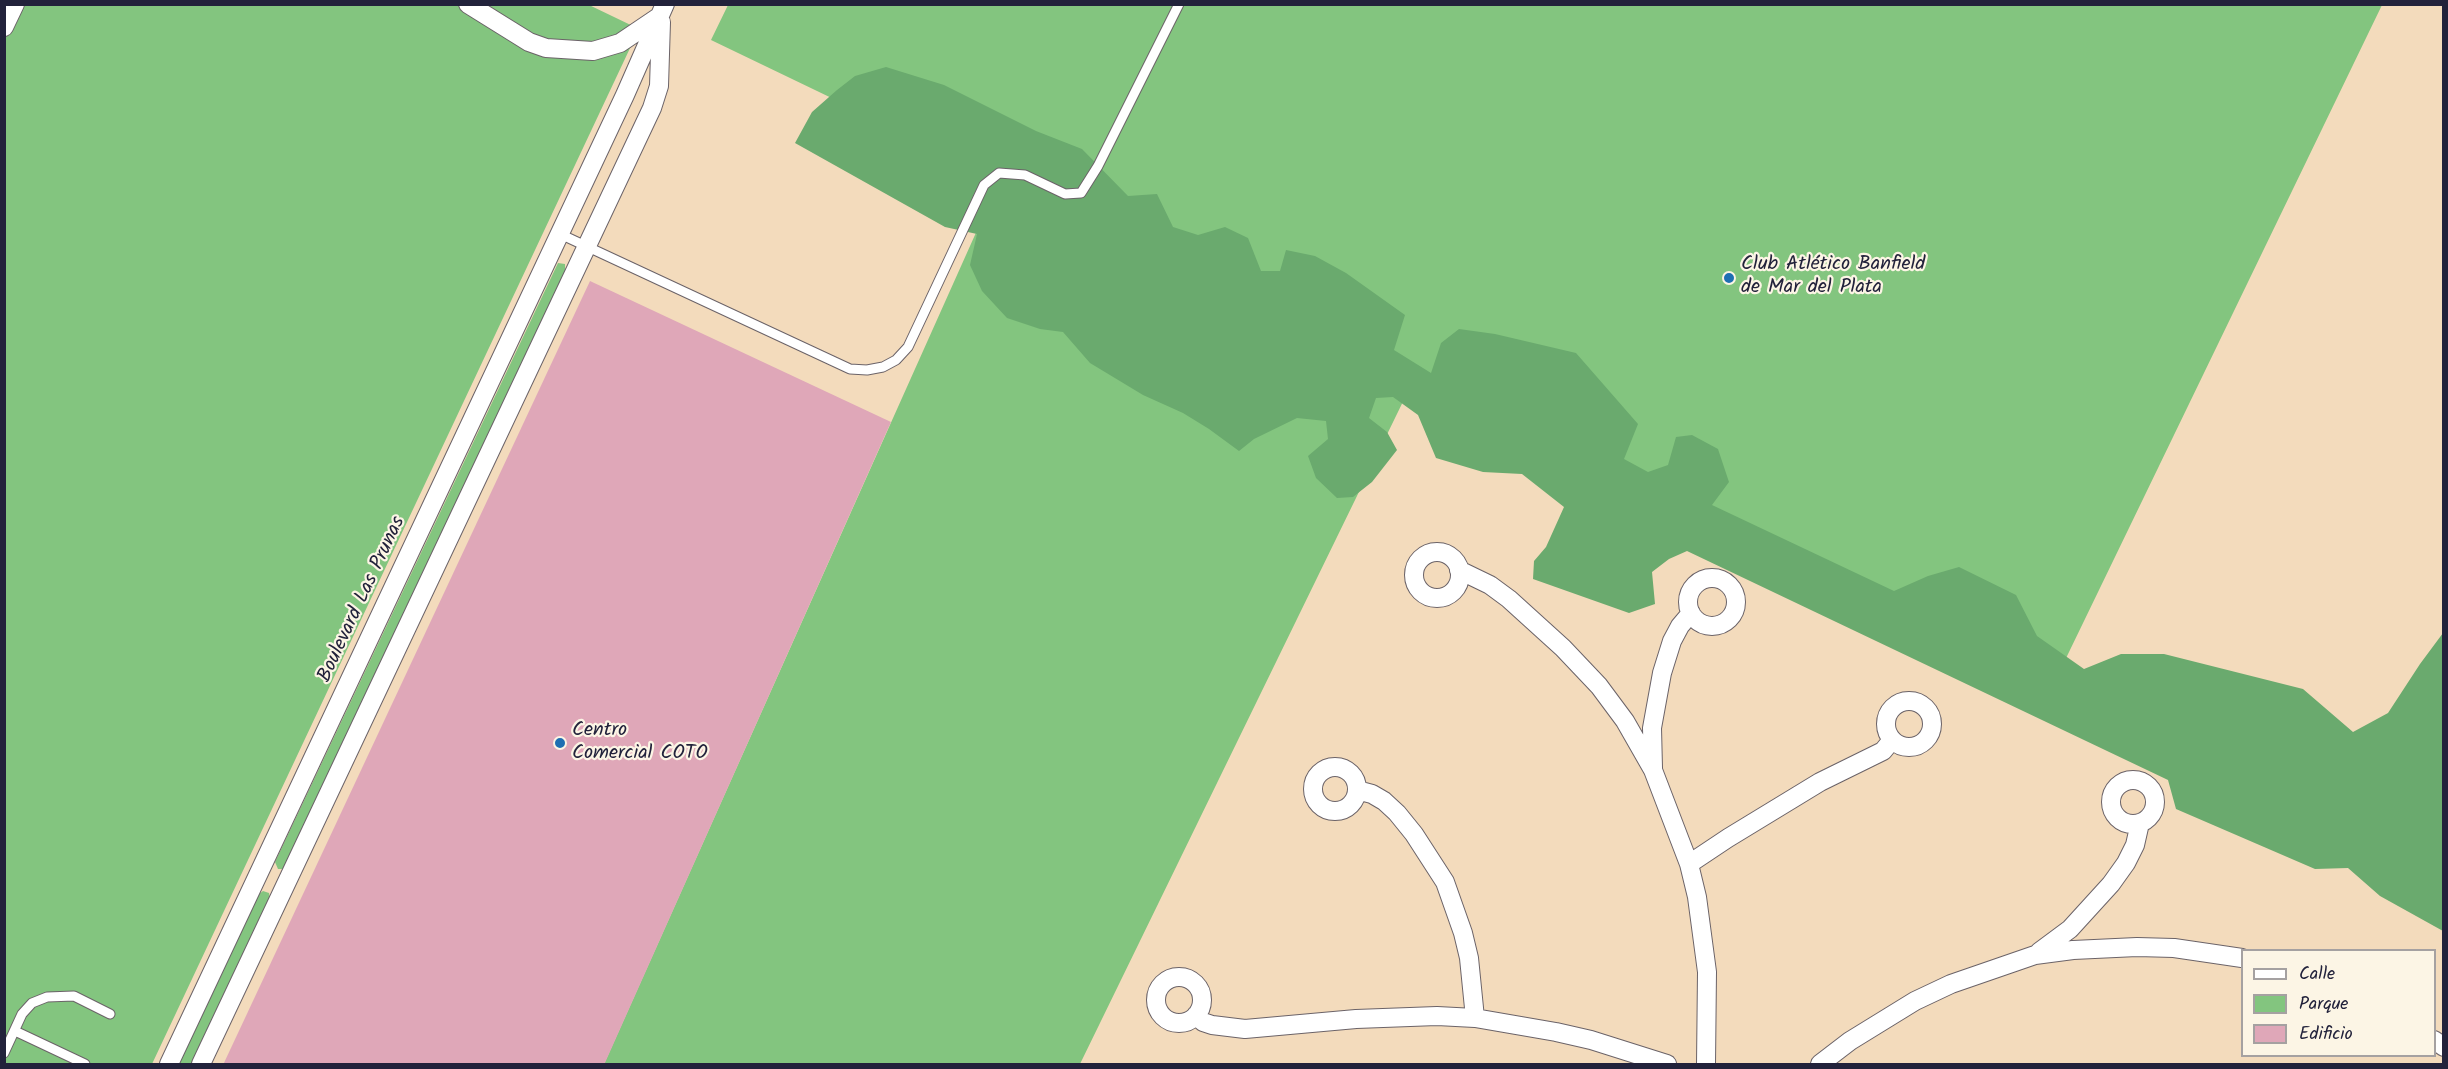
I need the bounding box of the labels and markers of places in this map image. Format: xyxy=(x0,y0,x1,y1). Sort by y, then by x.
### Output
place label: Club Atlético Banfield de Mar del Plata xyxy=(1741,254,1925,301)
marker: Club Atlético Banfield de Mar del Plata xyxy=(1722,271,1736,285)
place label: Centro Comercial COTO xyxy=(572,720,708,767)
marker: Centro Comercial COTO xyxy=(553,736,567,750)

